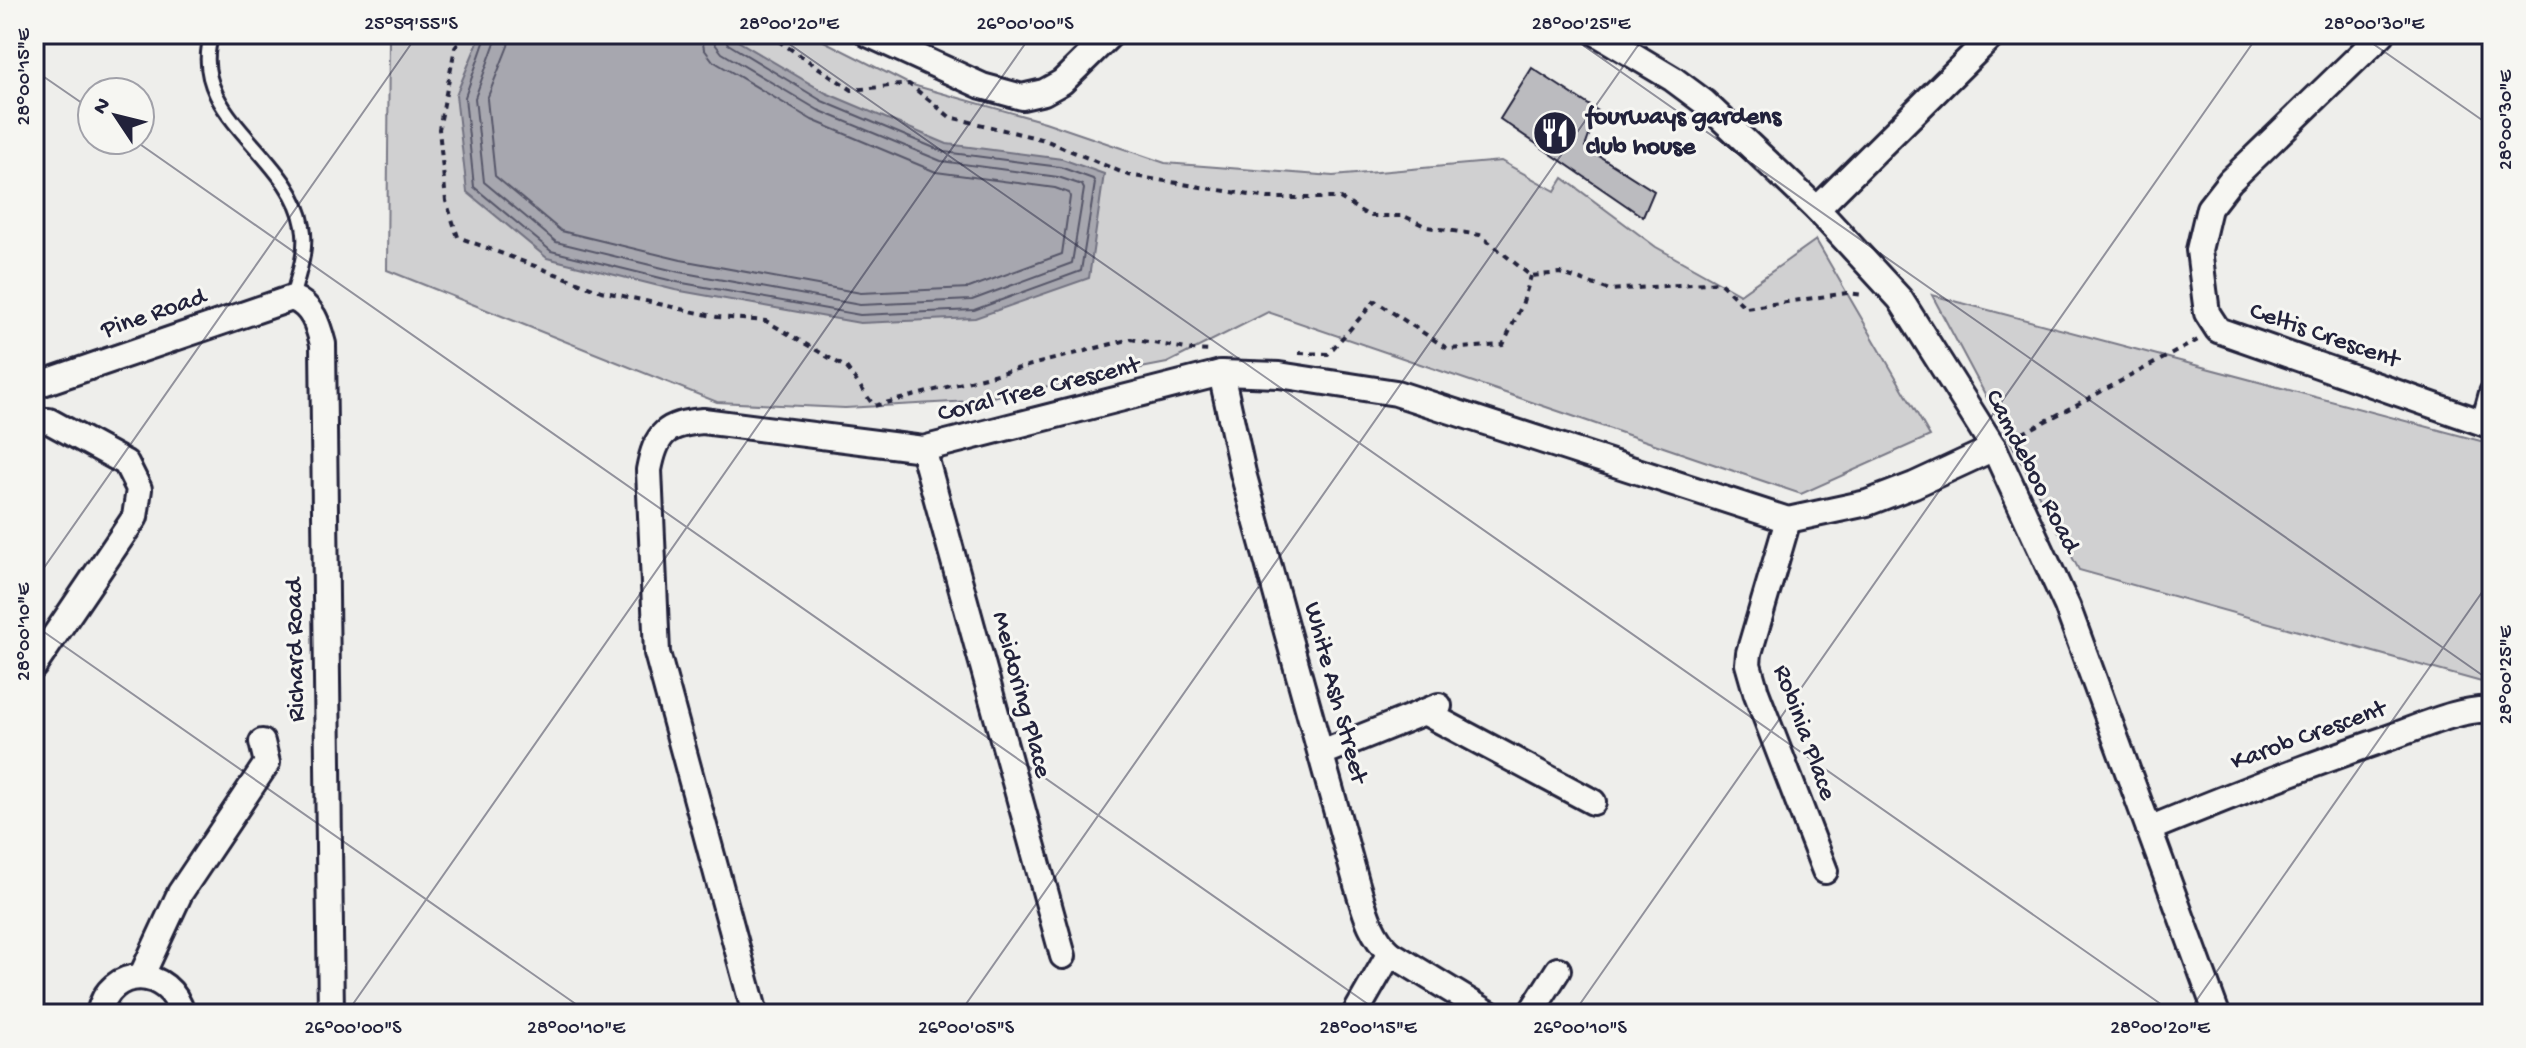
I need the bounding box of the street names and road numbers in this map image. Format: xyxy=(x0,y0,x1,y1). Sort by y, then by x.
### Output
street label: Pine Road xyxy=(97,282,212,348)
street label: Celtis Crescent xyxy=(2245,297,2405,378)
street label: Coral Tree Crescent xyxy=(935,350,1145,431)
street label: Camdeboo Road xyxy=(1976,385,2086,560)
street label: Richard Road xyxy=(280,576,314,722)
street label: White Ash Street xyxy=(1295,599,1374,789)
street label: Meidoring Place xyxy=(983,609,1057,782)
street label: Robinia Place xyxy=(1764,661,1842,805)
street label: Karob Crescent xyxy=(2227,694,2393,779)

